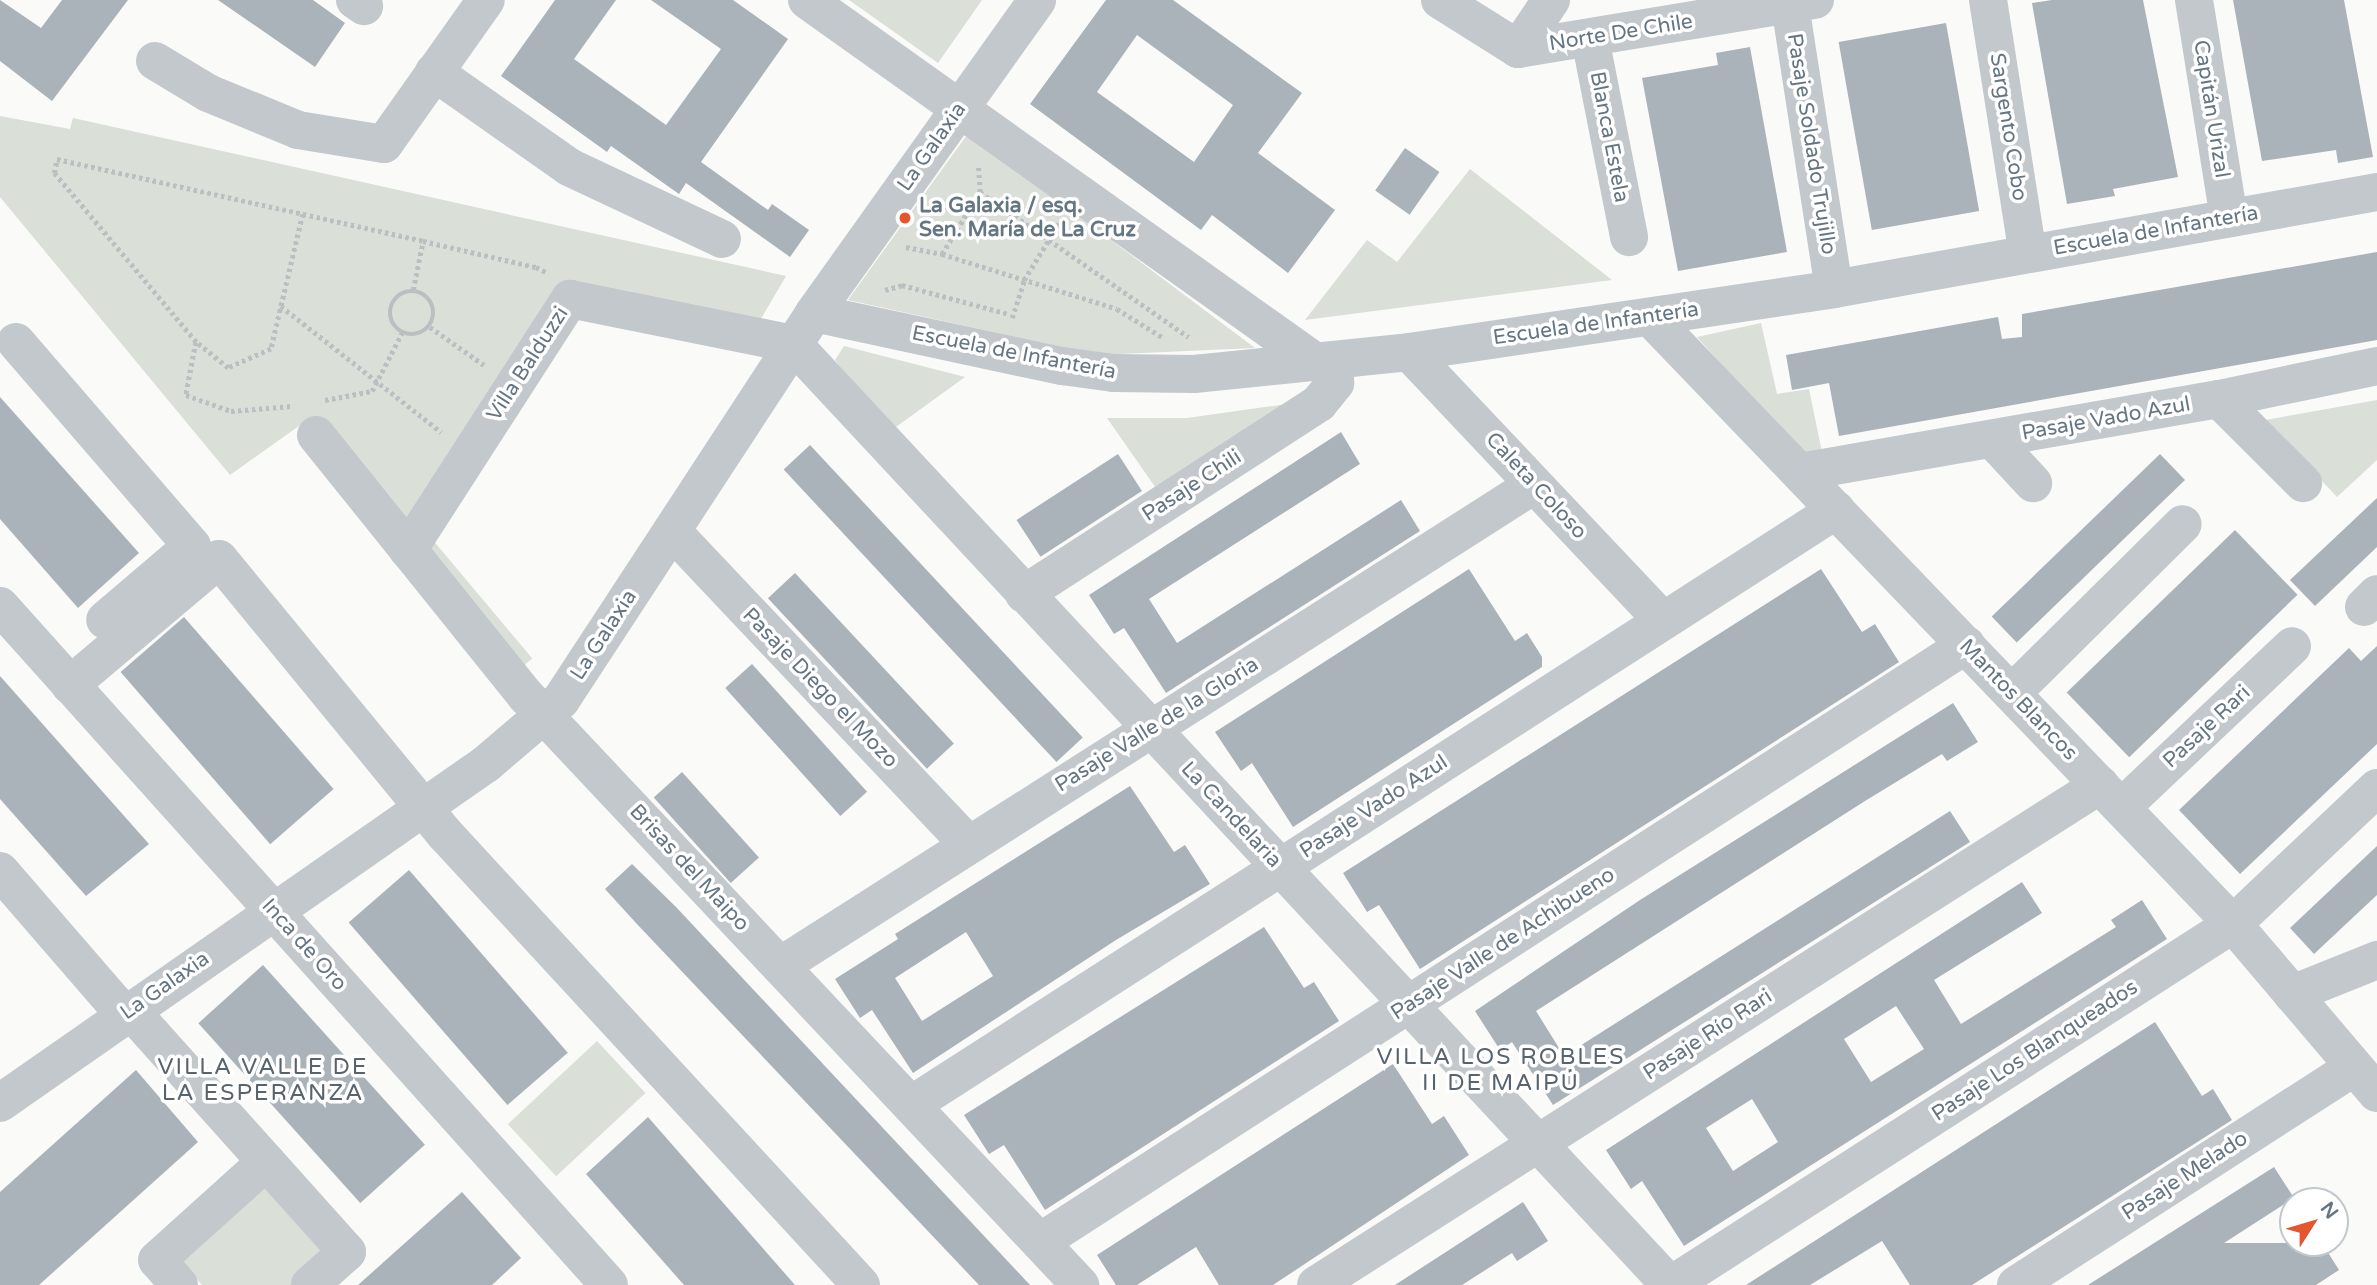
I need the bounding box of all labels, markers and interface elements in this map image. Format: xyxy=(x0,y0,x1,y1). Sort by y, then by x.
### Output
street label: Norte De Chile xyxy=(1547,9,1695,57)
street label: Pasaje Soldado Trujillo xyxy=(1781,32,1841,256)
street label: Capitán Urizal xyxy=(2188,38,2234,180)
street label: Sargento Cobo xyxy=(1984,51,2032,203)
street label: Blanca Estela xyxy=(1584,69,1634,205)
street label: La Galaxia xyxy=(892,98,972,196)
place label: La Galaxia / esq. Sen. María de La Cruz xyxy=(919,193,1136,243)
street label: Escuela de Infantería xyxy=(2052,201,2260,261)
marker: La Galaxia / esq. Sen. María de La Cruz xyxy=(897,210,913,226)
street label: Escuela de Infantería xyxy=(1492,297,1700,351)
street label: Villa Balduzzi xyxy=(482,302,574,426)
street label: Escuela de Infantería xyxy=(910,321,1118,385)
street label: Pasaje Vado Azul xyxy=(2020,392,2192,446)
street label: Caleta Coloso xyxy=(1480,427,1592,545)
street label: Pasaje Chili xyxy=(1138,445,1246,527)
street label: La Galaxia xyxy=(566,585,642,685)
street label: Pasaje Diego el Mozo xyxy=(737,603,903,773)
street label: Mantos Blancos xyxy=(1954,634,2082,766)
street label: Pasaje Valle de la Gloria xyxy=(1051,652,1263,798)
street label: Pasaje Rari xyxy=(2158,680,2256,774)
street label: Pasaje Vado Azul xyxy=(1296,750,1452,864)
street label: La Candelaria xyxy=(1175,757,1287,873)
street label: Brisas del Maipo xyxy=(624,799,754,937)
street label: Pasaje Valle de Achibueno xyxy=(1386,862,1620,1026)
street label: Inca de Oro xyxy=(256,894,352,996)
street label: La Galaxia xyxy=(116,946,214,1026)
street label: Pasaje Los Blanqueados xyxy=(1927,975,2143,1127)
street label: Pasaje Río Rari xyxy=(1639,984,1777,1086)
district label: VILLA LOS ROBLES II DE MAIPÚ xyxy=(1379,1043,1623,1097)
district label: VILLA VALLE DE LA ESPERANZA xyxy=(159,1053,367,1107)
street label: Pasaje Melado xyxy=(2117,1126,2253,1226)
north arrow xyxy=(2279,1187,2349,1257)
text: N xyxy=(2316,1198,2343,1223)

